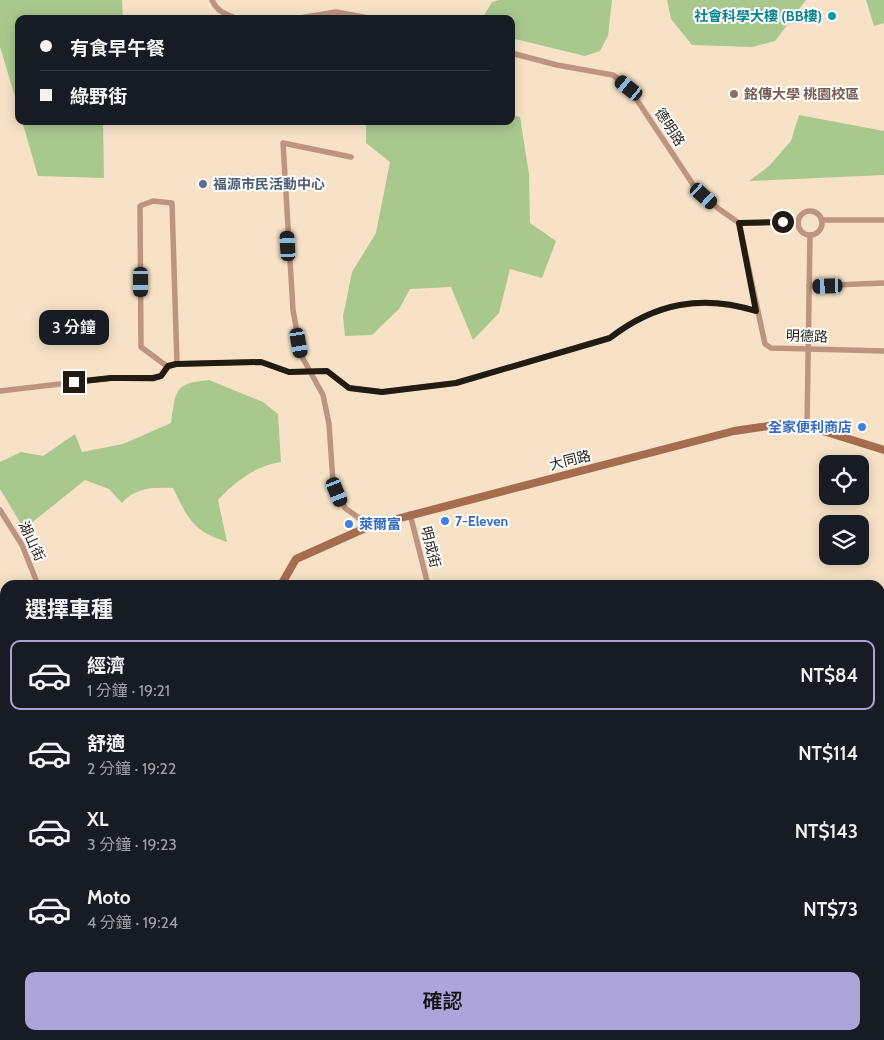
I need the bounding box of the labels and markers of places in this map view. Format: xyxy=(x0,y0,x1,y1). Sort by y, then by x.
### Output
place label: 社會科學大樓 (BB樓) xyxy=(694,7,822,25)
marker: 社會科學大樓 (BB樓) xyxy=(826,10,838,22)
place label: 銘傳大學 桃園校區 xyxy=(744,85,859,103)
marker: 銘傳大學 桃園校區 xyxy=(728,88,740,100)
place label: 福源市民活動中心 xyxy=(213,175,325,193)
marker: 福源市民活動中心 xyxy=(197,178,209,190)
place label: 全家便利商店 xyxy=(768,418,852,436)
marker: 全家便利商店 xyxy=(856,421,868,433)
place label: 7-Eleven xyxy=(455,512,508,530)
place label: 萊爾富 xyxy=(359,515,401,533)
marker: 7-Eleven xyxy=(439,515,451,527)
marker: 萊爾富 xyxy=(343,518,355,530)

